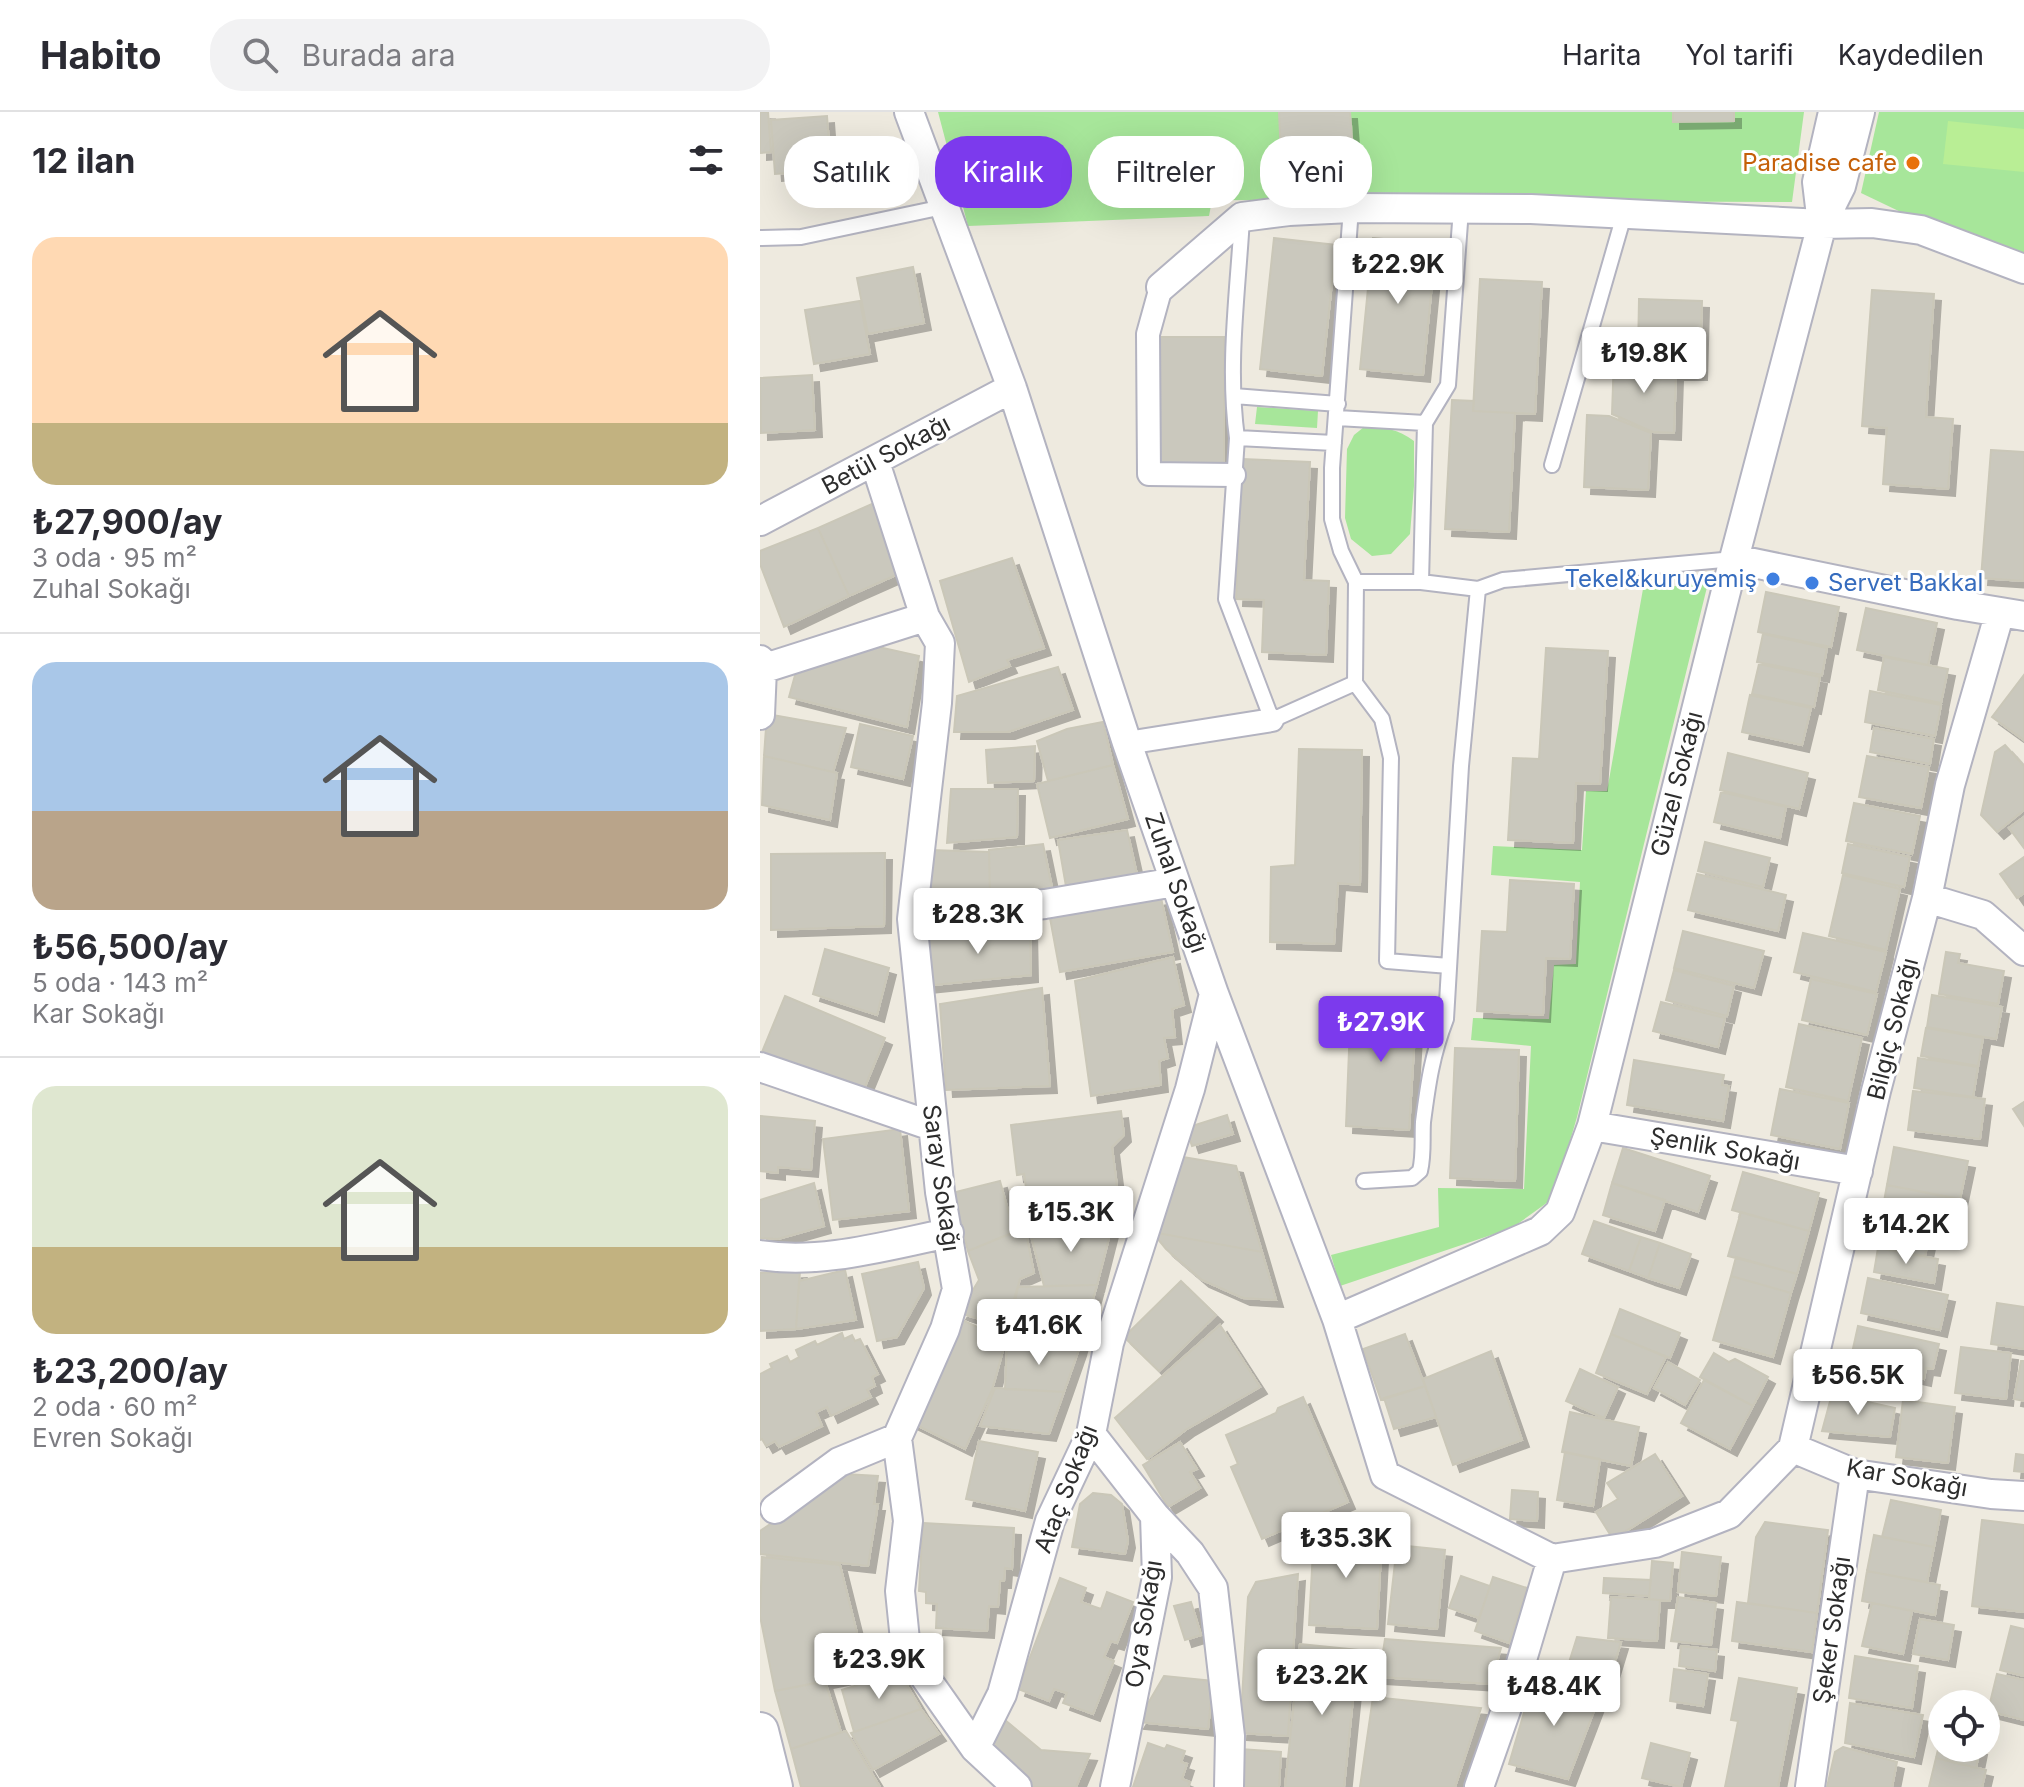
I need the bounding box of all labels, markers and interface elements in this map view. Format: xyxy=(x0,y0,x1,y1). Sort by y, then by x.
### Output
search box xyxy=(210,19,770,91)
text: Habito xyxy=(40,32,162,78)
icon: search xyxy=(238,33,282,77)
text: Burada ara xyxy=(302,37,456,73)
text: Harita xyxy=(1562,38,1641,72)
text: Yol tarifi xyxy=(1685,38,1794,72)
text: Kaydedilen xyxy=(1838,38,1984,72)
chip: Satılık xyxy=(784,136,919,208)
chip: Kiralık xyxy=(935,136,1072,208)
chip: Filtreler xyxy=(1088,136,1244,208)
chip: Yeni xyxy=(1260,136,1372,208)
icon: filters xyxy=(684,138,728,182)
text: 12 ilan xyxy=(32,140,135,181)
place label: Paradise cafe xyxy=(1742,148,1897,177)
marker: Paradise cafe xyxy=(1904,154,1922,172)
pin: ₺22.9K xyxy=(1333,238,1463,306)
text: ₺22.9K xyxy=(1351,248,1445,279)
icon: home xyxy=(308,289,452,433)
pin: ₺19.8K xyxy=(1579,327,1709,395)
text: ₺19.8K xyxy=(1600,337,1688,368)
street label: Betül Sokağı xyxy=(817,409,955,501)
text: ₺27,900/ay xyxy=(32,501,223,542)
text: 3 oda · 95 m² xyxy=(32,542,197,573)
place label: Tekel&kuruyemiş xyxy=(1564,564,1757,593)
place label: Servet Bakkal xyxy=(1828,568,1983,597)
marker: Tekel&kuruyemiş xyxy=(1764,570,1782,588)
text: Zuhal Sokağı xyxy=(32,573,191,604)
marker: Servet Bakkal xyxy=(1803,574,1821,592)
street label: Güzel Sokağı xyxy=(1644,708,1709,859)
icon: home xyxy=(308,714,452,858)
street label: Zuhal Sokağı xyxy=(1139,809,1214,957)
pin: ₺28.3K xyxy=(913,888,1043,956)
text: ₺28.3K xyxy=(931,898,1025,929)
text: ₺56,500/ay xyxy=(32,926,228,967)
street label: Bilgiç Sokağı xyxy=(1861,955,1924,1103)
text: 5 oda · 143 m² xyxy=(32,967,208,998)
pin: ₺27.9K xyxy=(1316,996,1446,1064)
text: Kar Sokağı xyxy=(32,998,165,1029)
text: ₺27.9K xyxy=(1337,1006,1425,1037)
street label: Saray Sokağı xyxy=(917,1103,966,1253)
street label: Şenlik Sokağı xyxy=(1648,1121,1802,1176)
icon: home xyxy=(308,1138,452,1282)
pin: ₺15.3K xyxy=(1006,1186,1136,1254)
text: ₺15.3K xyxy=(1027,1196,1115,1227)
pin: ₺14.2K xyxy=(1841,1198,1971,1266)
text: ₺14.2K xyxy=(1862,1208,1950,1239)
pin: ₺41.6K xyxy=(974,1299,1104,1367)
text: ₺41.6K xyxy=(995,1309,1083,1340)
pin: ₺56.5K xyxy=(1793,1349,1923,1417)
text: ₺23,200/ay xyxy=(32,1350,228,1391)
text: ₺56.5K xyxy=(1811,1359,1905,1390)
text: 2 oda · 60 m² xyxy=(32,1391,198,1422)
street label: Ataç Sokağı xyxy=(1028,1421,1103,1557)
text: Evren Sokağı xyxy=(32,1422,193,1453)
street label: Kar Sokağı xyxy=(1844,1453,1970,1502)
pin: ₺35.3K xyxy=(1281,1512,1411,1580)
text: ₺35.3K xyxy=(1299,1522,1393,1553)
street label: Şeker Sokağı xyxy=(1807,1554,1856,1706)
street label: Oya Sokağı xyxy=(1119,1558,1168,1690)
pin: ₺23.9K xyxy=(814,1633,944,1701)
text: ₺23.9K xyxy=(832,1643,926,1674)
pin: ₺23.2K xyxy=(1257,1649,1387,1717)
text: ₺23.2K xyxy=(1275,1659,1369,1690)
pin: ₺48.4K xyxy=(1489,1660,1619,1728)
text: ₺48.4K xyxy=(1506,1670,1602,1701)
map controls xyxy=(1928,1690,2000,1762)
button: locate xyxy=(1928,1690,2000,1762)

